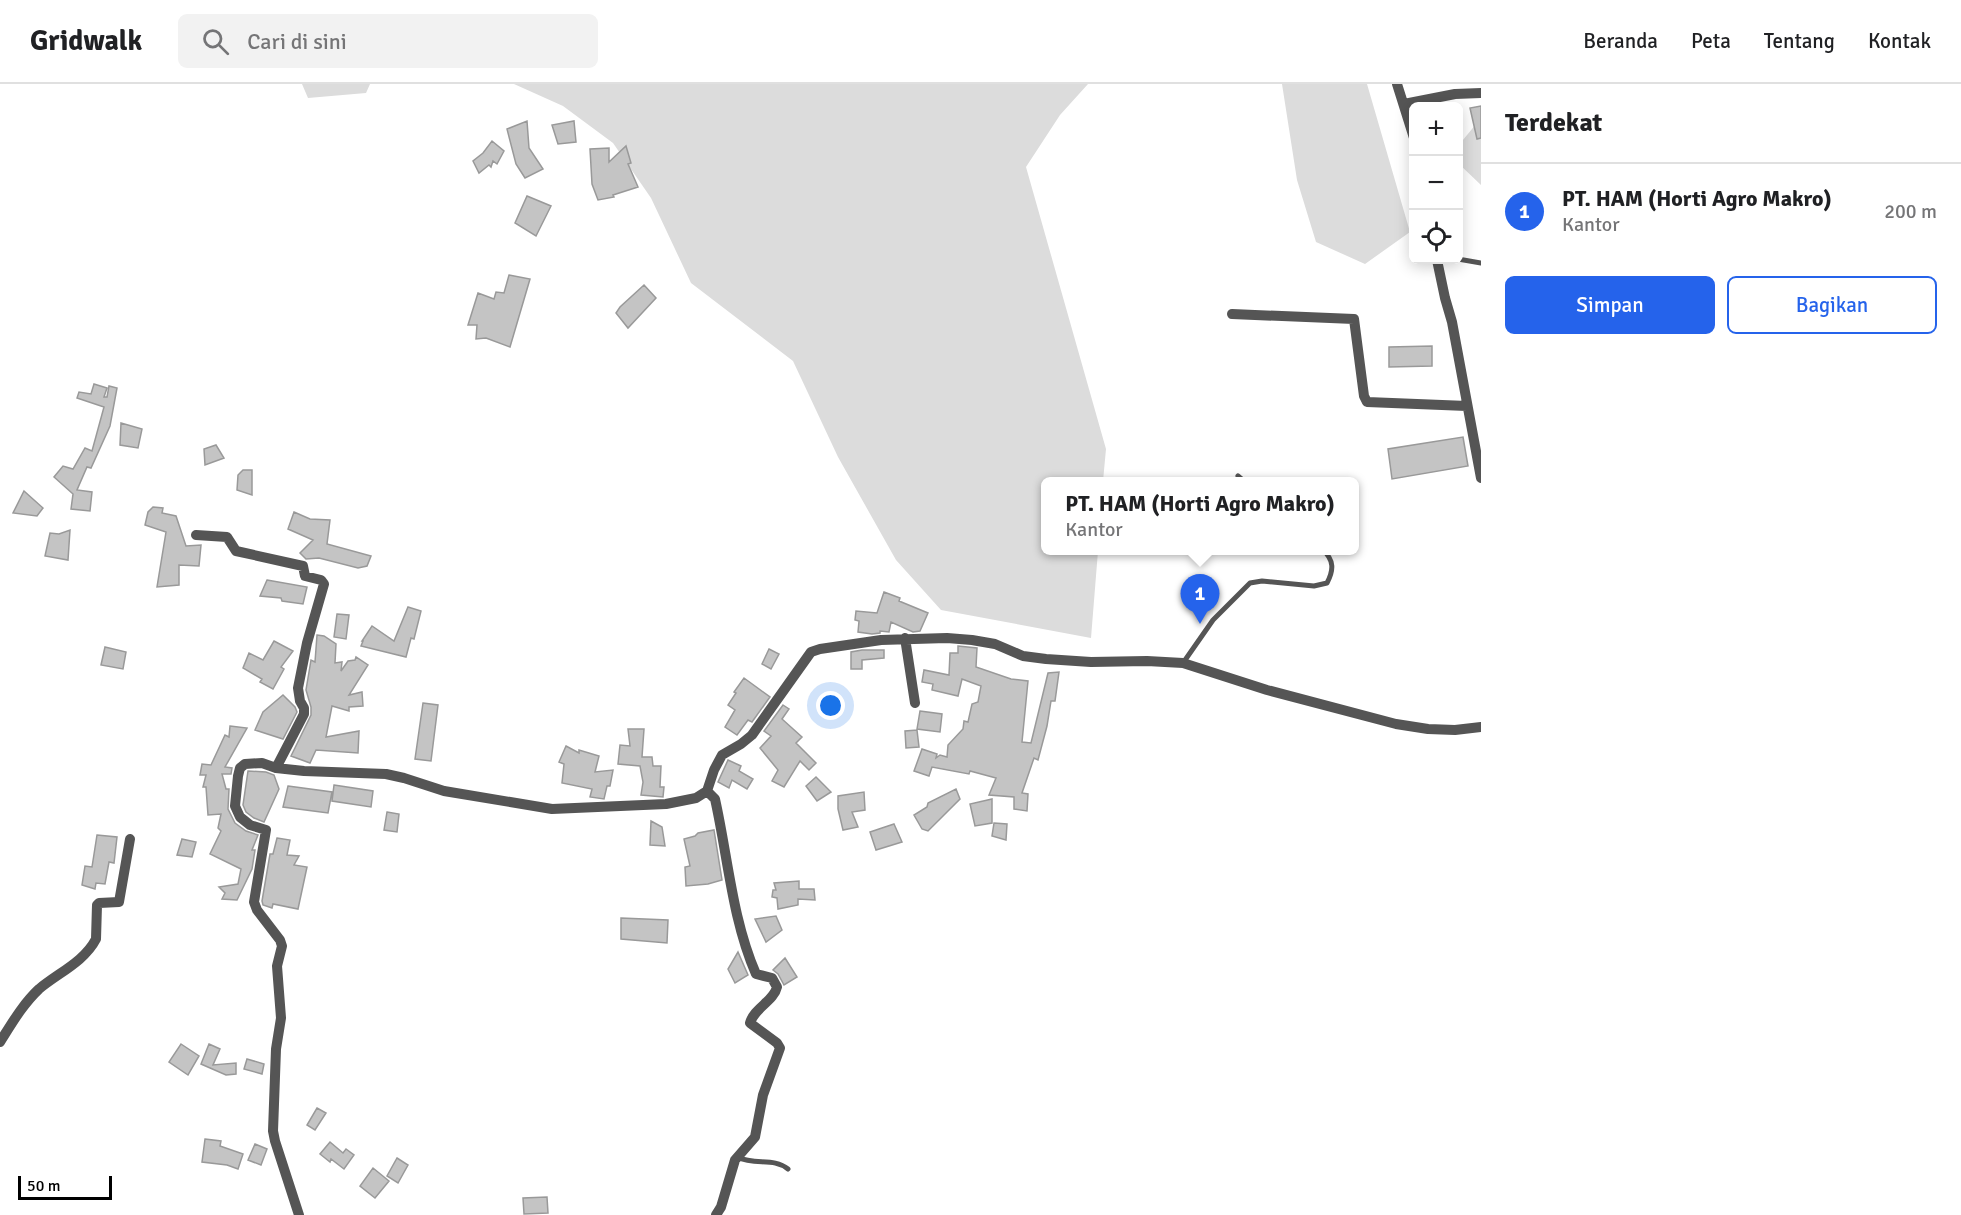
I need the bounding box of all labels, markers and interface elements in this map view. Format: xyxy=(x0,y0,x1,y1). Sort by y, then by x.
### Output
search box xyxy=(178,14,598,68)
text: Gridwalk xyxy=(30,24,142,58)
icon: search xyxy=(199,25,232,58)
text: Cari di sini xyxy=(247,28,347,55)
text: Beranda xyxy=(1583,28,1658,54)
text: Peta xyxy=(1691,28,1731,54)
text: Tentang xyxy=(1764,28,1835,54)
text: Kontak xyxy=(1868,28,1931,54)
map controls xyxy=(1409,102,1463,264)
button: + xyxy=(1409,102,1463,156)
text: Terdekat xyxy=(1505,107,1602,139)
button: − xyxy=(1409,156,1463,210)
text: PT. HAM (Horti Agro Makro) xyxy=(1562,185,1832,212)
text: 1 xyxy=(1519,199,1530,224)
text: 200 m xyxy=(1884,199,1937,224)
button: locate xyxy=(1409,210,1463,264)
text: Kantor xyxy=(1562,212,1620,237)
button: Simpan xyxy=(1505,276,1715,334)
button: Bagikan xyxy=(1727,276,1937,334)
popup xyxy=(1041,477,1359,555)
text: PT. HAM (Horti Agro Makro) xyxy=(1065,490,1335,517)
text: Kantor xyxy=(1065,517,1123,542)
pin: 1 xyxy=(1180,574,1220,624)
your location xyxy=(816,691,845,720)
scale bar xyxy=(18,1173,112,1200)
text: 50 m xyxy=(27,1176,61,1196)

